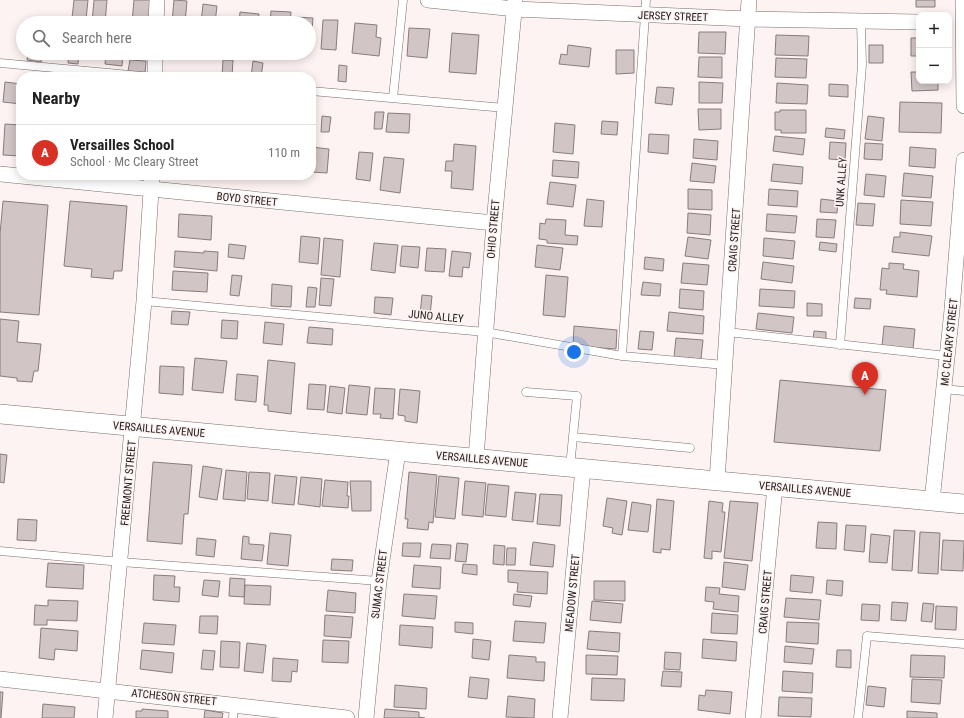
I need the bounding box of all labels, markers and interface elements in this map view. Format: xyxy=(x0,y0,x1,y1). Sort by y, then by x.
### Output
street label: JERSEY STREET xyxy=(638,9,709,24)
map controls xyxy=(916,12,952,84)
button: + xyxy=(916,12,952,48)
search box xyxy=(16,16,316,60)
icon: search xyxy=(30,27,52,49)
text: Search here xyxy=(62,29,132,47)
button: − xyxy=(916,48,952,84)
text: Nearby xyxy=(32,88,80,108)
text: Versailles School xyxy=(70,136,174,154)
text: A xyxy=(41,145,49,160)
text: 110 m xyxy=(268,145,300,160)
text: School · Mc Cleary Street xyxy=(70,154,199,169)
street label: UNK ALLEY xyxy=(833,157,850,207)
street label: BOYD STREET xyxy=(216,190,278,209)
street label: OHIO STREET xyxy=(484,199,503,259)
street label: CRAIG STREET xyxy=(726,207,743,273)
street label: MC CLEARY STREET xyxy=(938,297,961,387)
street label: JUNO ALLEY xyxy=(408,308,464,325)
your location xyxy=(564,342,584,362)
pin: A xyxy=(852,362,878,395)
street label: VERSAILLES AVENUE xyxy=(112,419,206,440)
street label: FREEMONT STREET xyxy=(118,440,139,526)
street label: VERSAILLES AVENUE xyxy=(435,449,529,470)
street label: VERSAILLES AVENUE xyxy=(758,479,852,500)
street label: SUMAC STREET xyxy=(369,549,390,619)
street label: MEADOW STREET xyxy=(563,553,582,632)
street label: CRAIG STREET xyxy=(756,569,775,635)
street label: ATCHESON STREET xyxy=(131,687,217,708)

